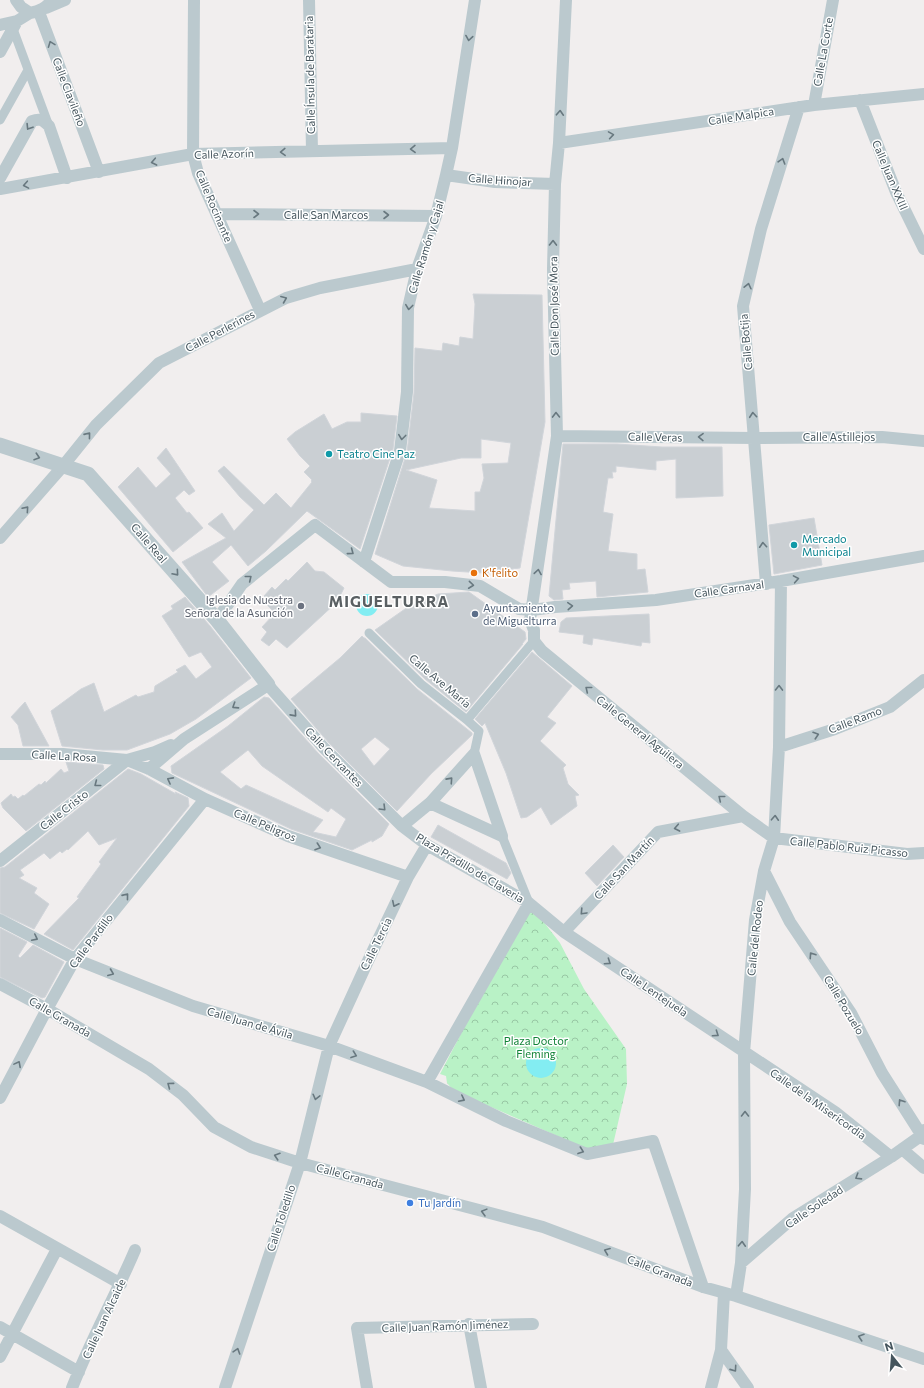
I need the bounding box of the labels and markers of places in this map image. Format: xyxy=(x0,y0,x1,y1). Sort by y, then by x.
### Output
place label: Teatro Cine Paz xyxy=(337,447,415,460)
marker: Teatro Cine Paz xyxy=(324,449,334,459)
place label: Mercado Municipal xyxy=(802,532,851,558)
marker: Mercado Municipal xyxy=(789,540,799,550)
place label: K'felito xyxy=(482,566,519,579)
marker: K'felito xyxy=(469,568,479,578)
place label: Iglesia de Nuestra Señora de la Asunción xyxy=(185,593,293,619)
marker: Iglesia de Nuestra Señora de la Asunción xyxy=(296,601,306,611)
place label: Ayuntamiento de Miguelturra xyxy=(483,601,556,627)
marker: Ayuntamiento de Miguelturra xyxy=(470,609,480,619)
place label: Tu Jardín xyxy=(418,1196,461,1210)
marker: Tu Jardín xyxy=(405,1198,415,1208)

